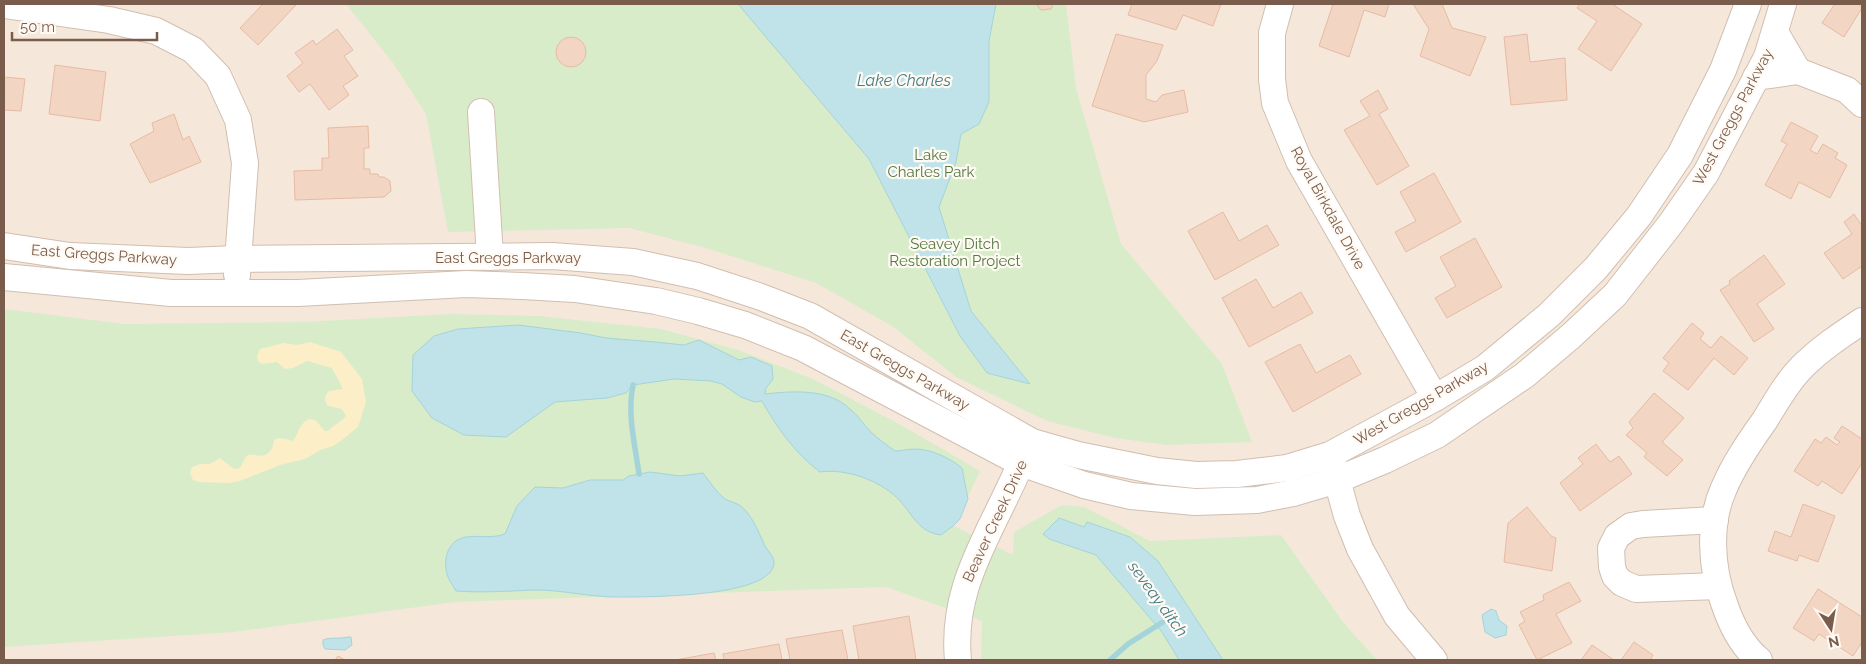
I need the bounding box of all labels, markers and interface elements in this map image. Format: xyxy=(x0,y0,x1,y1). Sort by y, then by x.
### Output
scale bar xyxy=(12,10,158,42)
text: 50 m xyxy=(20,18,55,36)
street label: West Greggs Parkway xyxy=(1689,45,1777,189)
water label: Lake Charles xyxy=(857,71,951,90)
street label: Royal Birkdale Drive xyxy=(1287,143,1369,273)
park label: Lake Charles Park xyxy=(887,146,975,181)
park label: Seavey Ditch Restoration Project xyxy=(889,235,1021,270)
street label: East Greggs Parkway xyxy=(30,241,178,269)
street label: East Greggs Parkway xyxy=(435,249,581,267)
street label: East Greggs Parkway xyxy=(837,326,973,414)
street label: West Greggs Parkway xyxy=(1350,357,1492,449)
street label: Beaver Creek Drive xyxy=(959,457,1031,585)
water label: seveay ditch xyxy=(1124,557,1192,640)
north arrow xyxy=(1806,604,1856,654)
text: N xyxy=(1827,633,1841,651)

